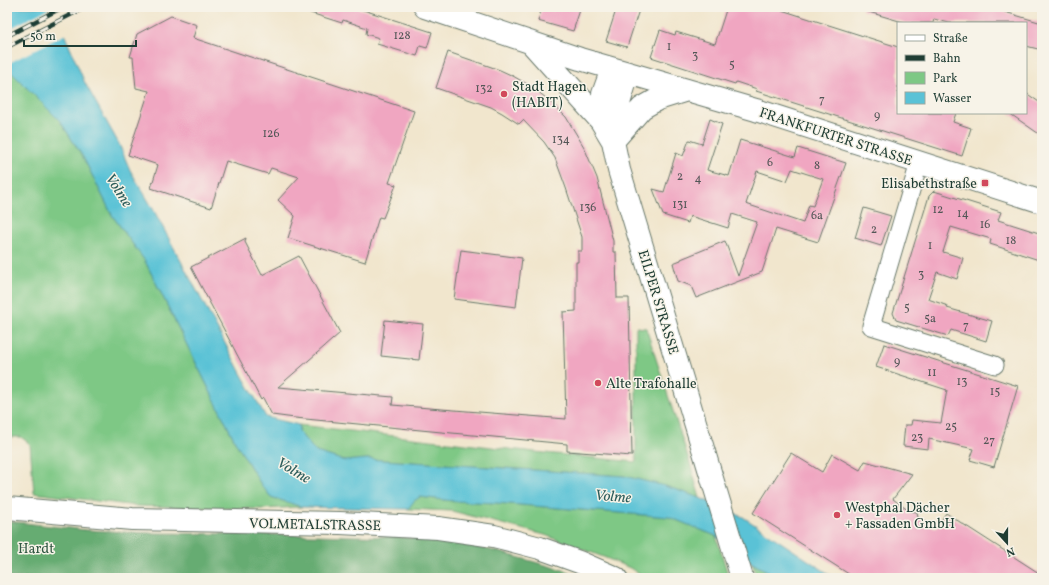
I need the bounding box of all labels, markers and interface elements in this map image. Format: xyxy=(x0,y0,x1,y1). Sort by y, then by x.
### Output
scale bar xyxy=(24,22,136,48)
legend xyxy=(897,22,1027,114)
house number: 128 xyxy=(393,28,411,44)
text: 50 m xyxy=(30,29,56,45)
text: Straße xyxy=(933,31,968,47)
house number: 1 xyxy=(667,39,671,55)
house number: 3 xyxy=(692,48,698,64)
text: Bahn xyxy=(933,51,961,67)
house number: 5 xyxy=(729,57,735,73)
text: Park xyxy=(933,71,958,87)
place label: Stadt Hagen (HABIT) xyxy=(512,78,587,113)
house number: 132 xyxy=(475,81,493,97)
marker: Stadt Hagen (HABIT) xyxy=(499,89,509,99)
text: Wasser xyxy=(933,91,971,107)
house number: 7 xyxy=(819,92,825,108)
street label: FRANKFURTER STRASSE xyxy=(757,104,915,171)
house number: 9 xyxy=(874,108,880,124)
house number: 126 xyxy=(262,126,280,142)
house number: 134 xyxy=(552,132,570,148)
house number: 6 xyxy=(767,155,773,171)
house number: 8 xyxy=(814,158,820,174)
house number: 2 xyxy=(677,169,683,185)
water label: Volme xyxy=(99,170,137,212)
house number: 4 xyxy=(694,171,702,187)
place label: Elisabethstraße xyxy=(881,175,977,194)
marker: Elisabethstraße xyxy=(980,178,990,188)
house number: 131 xyxy=(672,197,688,213)
house number: 136 xyxy=(580,200,596,216)
house number: 12 xyxy=(932,202,944,218)
house number: 14 xyxy=(957,206,969,222)
house number: 6a xyxy=(811,208,823,224)
house number: 16 xyxy=(980,217,990,233)
house number: 2 xyxy=(871,222,877,238)
house number: 18 xyxy=(1006,233,1016,249)
house number: 1 xyxy=(928,238,932,254)
street label: EILPER STRASSE xyxy=(633,248,683,357)
house number: 3 xyxy=(918,267,924,283)
house number: 5 xyxy=(904,300,910,316)
house number: 5a xyxy=(924,311,936,327)
house number: 7 xyxy=(963,318,969,334)
house number: 9 xyxy=(894,354,900,370)
house number: 11 xyxy=(927,365,937,381)
house number: 13 xyxy=(957,374,967,390)
place label: Alte Trafohalle xyxy=(606,375,697,394)
marker: Alte Trafohalle xyxy=(593,378,603,388)
house number: 15 xyxy=(990,384,1000,400)
house number: 25 xyxy=(945,419,957,435)
house number: 23 xyxy=(911,430,923,446)
house number: 27 xyxy=(983,433,995,449)
water label: Volme xyxy=(272,453,315,490)
water label: Volme xyxy=(594,485,632,510)
place label: Westphal Dächer + Fassaden GmbH xyxy=(845,499,955,534)
marker: Westphal Dächer + Fassaden GmbH xyxy=(832,510,842,520)
street label: VOLMETALSTRASSE xyxy=(249,515,381,536)
north arrow xyxy=(987,523,1027,563)
park label: Hardt xyxy=(18,540,54,559)
text: N xyxy=(1004,543,1016,559)

